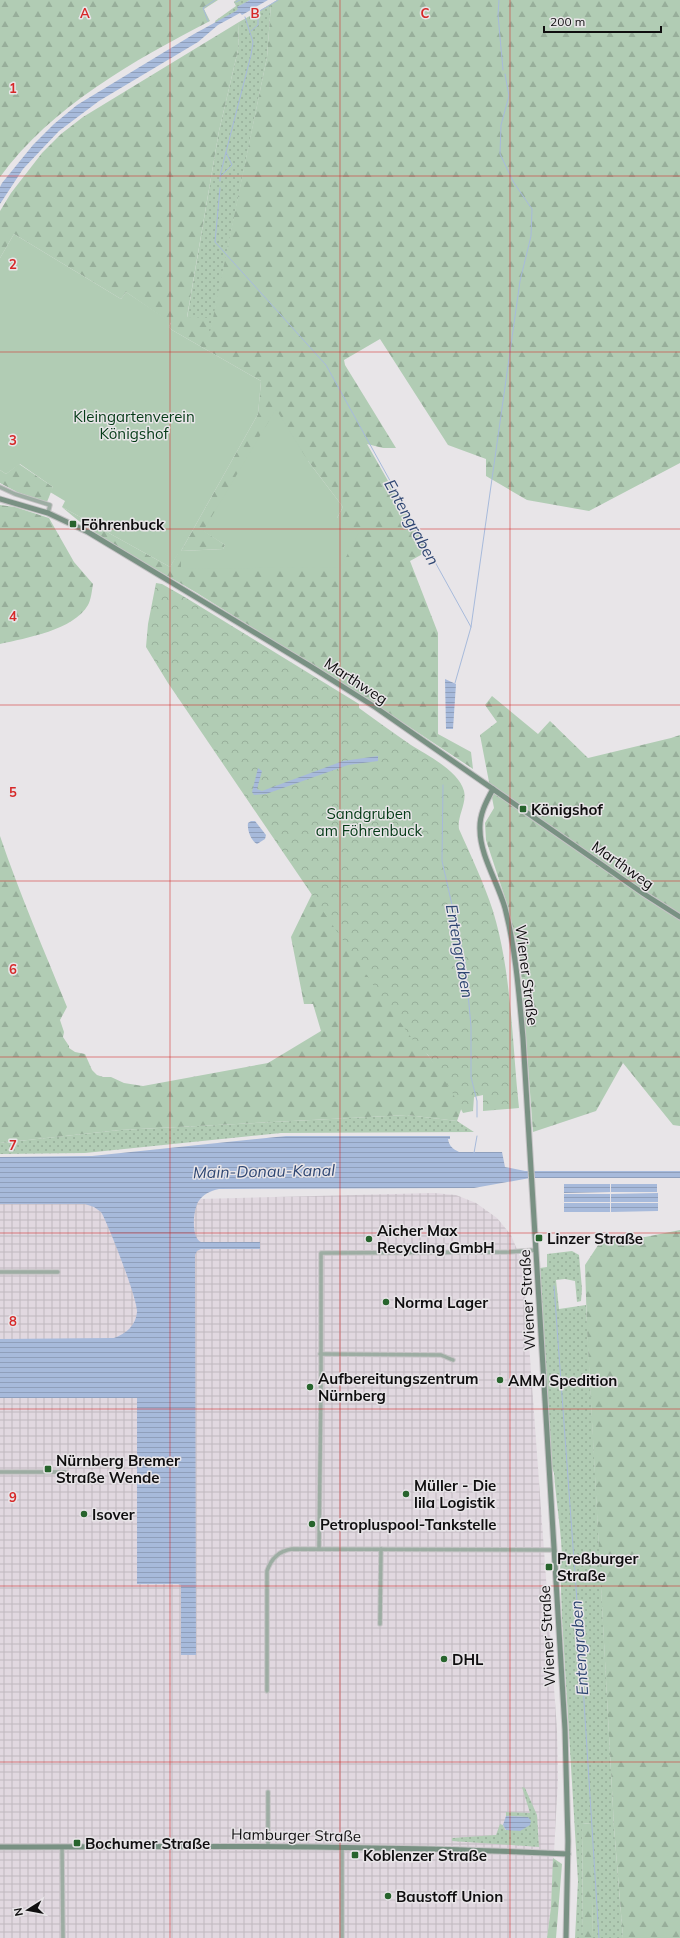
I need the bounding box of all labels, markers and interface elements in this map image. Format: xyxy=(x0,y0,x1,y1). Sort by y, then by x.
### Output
text: A xyxy=(80,5,90,21)
text: B xyxy=(251,5,260,21)
text: C xyxy=(421,5,430,21)
scale bar xyxy=(544,8,661,34)
text: 200 m xyxy=(550,14,585,29)
text: 1 xyxy=(9,80,17,96)
text: 2 xyxy=(9,256,17,272)
park label: Kleingartenverein Königshof xyxy=(73,407,195,443)
text: 3 xyxy=(9,432,17,448)
water label: Entengraben xyxy=(380,476,444,568)
place label: Föhrenbuck xyxy=(81,515,165,534)
marker: Föhrenbuck xyxy=(68,519,78,529)
text: 4 xyxy=(9,608,17,624)
street label: Marthweg xyxy=(321,653,391,709)
text: 5 xyxy=(9,784,17,800)
place label: Königshof xyxy=(531,800,603,819)
park label: Sandgruben am Föhrenbuck xyxy=(316,804,423,840)
marker: Königshof xyxy=(518,804,528,814)
street label: Marthweg xyxy=(588,837,658,893)
water label: Entengraben xyxy=(442,902,478,1000)
street label: Wiener Straße xyxy=(511,924,543,1026)
text: 6 xyxy=(9,961,17,977)
text: 7 xyxy=(9,1137,17,1153)
water label: Main-Donau-Kanal xyxy=(193,1160,335,1182)
place label: Aicher Max Recycling GmbH xyxy=(377,1221,495,1257)
place label: Linzer Straße xyxy=(547,1229,643,1248)
marker: Linzer Straße xyxy=(534,1233,544,1243)
marker: Aicher Max Recycling GmbH xyxy=(364,1234,374,1244)
street label: Wiener Straße xyxy=(515,1249,539,1351)
place label: Norma Lager xyxy=(394,1293,488,1312)
marker: Norma Lager xyxy=(381,1297,391,1307)
text: 8 xyxy=(9,1313,17,1329)
place label: Aufbereitungszentrum Nürnberg xyxy=(318,1369,479,1405)
place label: AMM Spedition xyxy=(508,1371,617,1390)
marker: AMM Spedition xyxy=(495,1375,505,1385)
marker: Aufbereitungszentrum Nürnberg xyxy=(305,1382,315,1392)
place label: Nürnberg Bremer Straße Wende xyxy=(56,1451,180,1487)
marker: Nürnberg Bremer Straße Wende xyxy=(43,1464,53,1474)
place label: Müller - Die lila Logistik xyxy=(414,1476,496,1512)
text: 9 xyxy=(9,1489,17,1505)
marker: Müller - Die lila Logistik xyxy=(401,1489,411,1499)
place label: Isover xyxy=(92,1505,135,1524)
marker: Isover xyxy=(79,1509,89,1519)
place label: Petropluspool-Tankstelle xyxy=(320,1515,497,1534)
marker: Petropluspool-Tankstelle xyxy=(307,1519,317,1529)
place label: Preßburger Straße xyxy=(557,1549,639,1585)
marker: Preßburger Straße xyxy=(544,1562,554,1572)
street label: Wiener Straße xyxy=(535,1585,559,1687)
water label: Entengraben xyxy=(566,1600,592,1696)
place label: DHL xyxy=(452,1650,484,1669)
marker: DHL xyxy=(439,1654,449,1664)
street label: Hamburger Straße xyxy=(231,1824,361,1846)
place label: Bochumer Straße xyxy=(85,1834,210,1853)
marker: Bochumer Straße xyxy=(72,1838,82,1848)
place label: Koblenzer Straße xyxy=(363,1846,487,1865)
marker: Koblenzer Straße xyxy=(350,1850,360,1860)
place label: Baustoff Union xyxy=(396,1887,503,1906)
north arrow xyxy=(8,1890,48,1930)
marker: Baustoff Union xyxy=(383,1891,393,1901)
text: N xyxy=(11,1906,26,1917)

